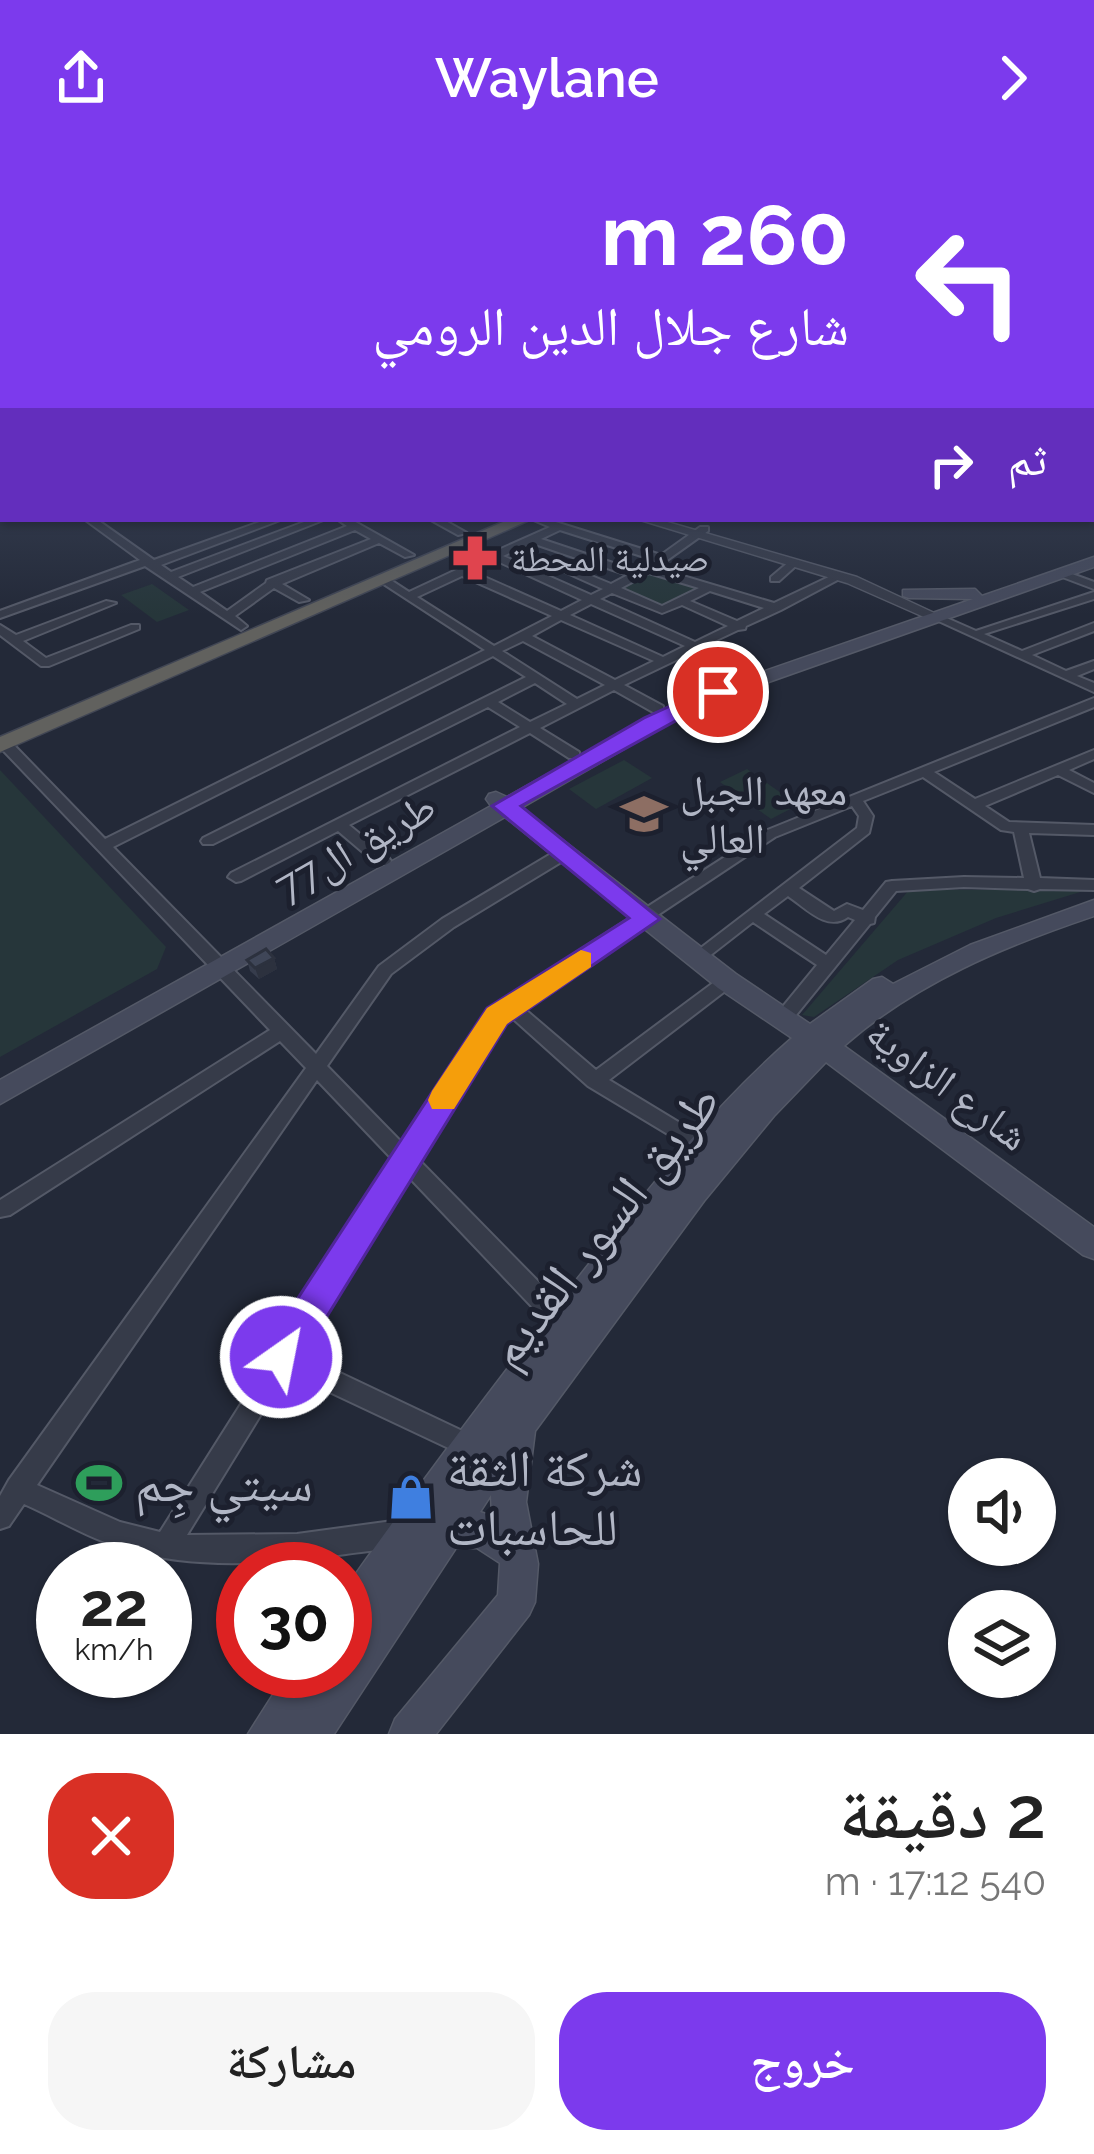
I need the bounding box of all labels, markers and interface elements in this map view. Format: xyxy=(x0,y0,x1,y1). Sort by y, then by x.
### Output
icon: share xyxy=(48,45,114,111)
icon: forward xyxy=(980,45,1046,111)
text: Waylane xyxy=(435,46,659,110)
text: 260 m xyxy=(601,186,849,285)
icon: left xyxy=(891,204,1047,360)
text: شارع جلال الدين الرومي xyxy=(373,294,849,358)
icon: right xyxy=(918,432,984,498)
text: ثم xyxy=(1008,433,1047,486)
pharmacy icon: صيدلية المحطة xyxy=(450,533,500,583)
place label: صيدلية المحطة xyxy=(511,537,709,579)
pin xyxy=(667,641,769,743)
icon: arrive xyxy=(685,659,751,725)
place label: معهد الجبل العالي xyxy=(680,766,847,872)
street label: طريق ال77 xyxy=(266,781,445,913)
school or university icon: معهد الجبل العالي xyxy=(619,789,669,839)
street label: شارع الزاوية xyxy=(856,1008,1038,1163)
street label: طريق السور القديم xyxy=(474,1072,735,1381)
position arrow xyxy=(218,1294,344,1420)
place label: شركة الثقة للحاسبات xyxy=(447,1438,642,1557)
place label: سيتي جِم xyxy=(135,1453,313,1524)
sports icon: سيتي جِم xyxy=(74,1458,124,1508)
map controls xyxy=(948,1458,1056,1698)
button: sound xyxy=(948,1458,1056,1566)
shop icon: شركة الثقة للحاسبات xyxy=(386,1472,436,1522)
speed limit sign: 30 xyxy=(216,1542,372,1698)
text: 22 xyxy=(80,1570,148,1640)
button: layers xyxy=(948,1590,1056,1698)
text: km/h xyxy=(74,1632,154,1667)
text: 2 دقيقة xyxy=(839,1770,1046,1855)
button: close xyxy=(48,1773,174,1899)
text: 540 m · 17:12 xyxy=(825,1858,1046,1904)
button: مشاركة xyxy=(48,1992,535,2130)
button: خروج xyxy=(559,1992,1046,2130)

